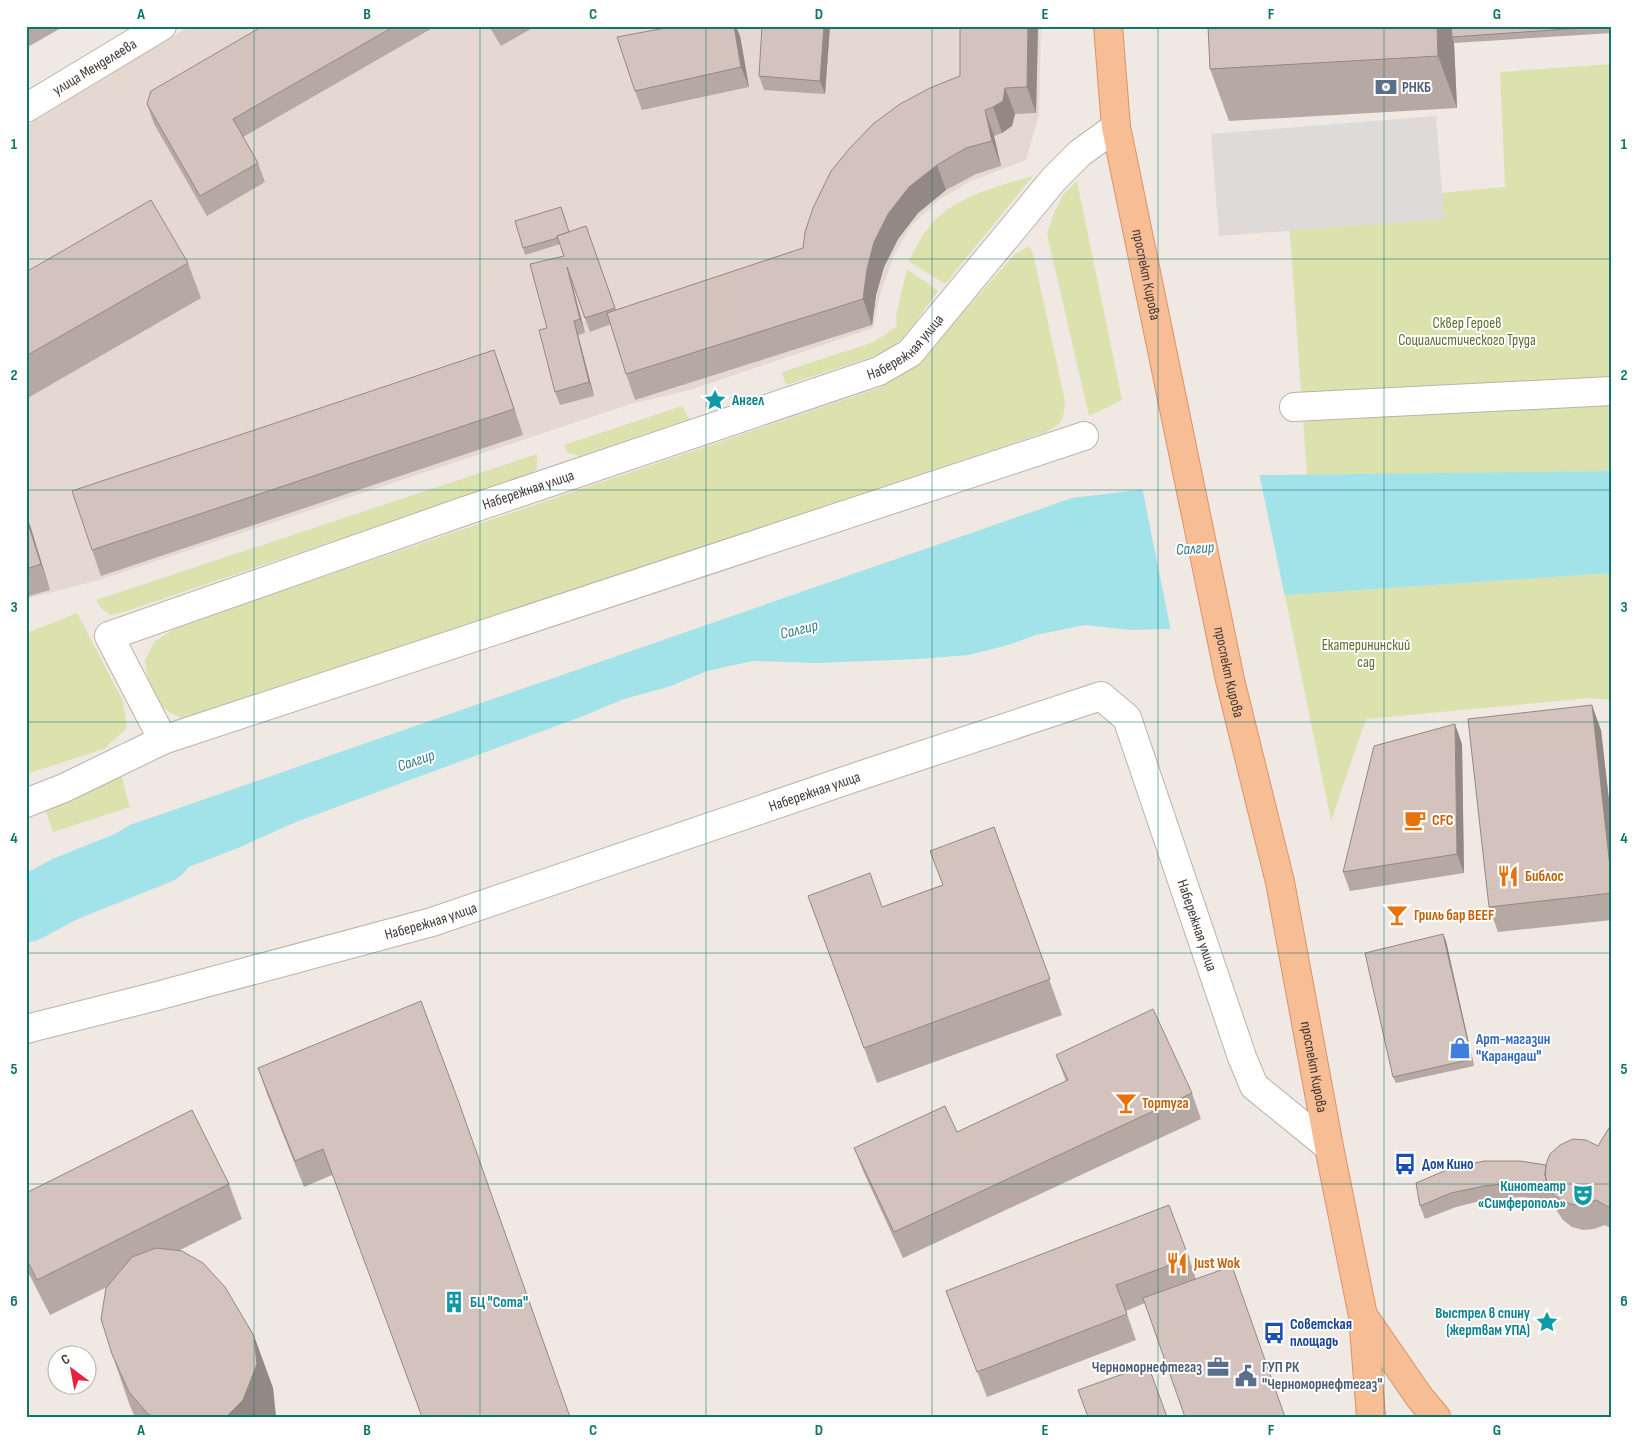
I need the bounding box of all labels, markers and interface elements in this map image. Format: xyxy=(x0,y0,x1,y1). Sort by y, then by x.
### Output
text: A xyxy=(136,5,145,24)
text: B xyxy=(363,5,371,24)
text: C xyxy=(589,5,597,24)
text: D xyxy=(815,5,823,24)
text: E xyxy=(1042,5,1049,24)
text: F xyxy=(1268,5,1275,24)
text: G xyxy=(1493,5,1501,24)
street label: улица Менделеева xyxy=(49,34,140,99)
bank icon: РНКБ xyxy=(1373,74,1399,100)
place label: РНКБ xyxy=(1402,78,1431,97)
text: 1 xyxy=(11,135,18,154)
text: 1 xyxy=(1621,135,1628,154)
street label: проспект Кирова xyxy=(1128,227,1165,322)
street label: Набережная улица xyxy=(864,310,948,384)
park label: Сквер Героев Социалистического Труда xyxy=(1398,314,1536,350)
text: 2 xyxy=(10,366,18,385)
text: 2 xyxy=(1620,366,1628,385)
place icon: Ангел xyxy=(702,387,728,413)
place label: Ангел xyxy=(731,391,764,410)
street label: Набережная улица xyxy=(480,465,577,514)
water label: Салгир xyxy=(1175,538,1215,560)
text: 3 xyxy=(10,598,18,617)
text: 3 xyxy=(1620,598,1628,617)
water label: Салгир xyxy=(778,616,820,644)
street label: проспект Кирова xyxy=(1210,625,1248,720)
park label: Екатерининский сад xyxy=(1322,636,1410,672)
water label: Салгир xyxy=(395,746,438,776)
street label: Набережная улица xyxy=(766,767,863,816)
cafe icon: CFC xyxy=(1402,807,1428,833)
place label: CFC xyxy=(1432,811,1454,830)
text: 4 xyxy=(10,829,18,848)
text: 4 xyxy=(1620,829,1628,848)
restaurant icon: Библос xyxy=(1495,863,1521,889)
place label: Библос xyxy=(1525,867,1564,886)
street label: Набережная улица xyxy=(1173,877,1222,974)
street label: Набережная улица xyxy=(382,898,480,944)
bar icon: Гриль бар BEEF xyxy=(1384,902,1410,928)
place label: Гриль бар BEEF xyxy=(1414,906,1494,925)
street label: проспект Кирова xyxy=(1296,1020,1332,1114)
place label: Арт-магазин "Карандаш" xyxy=(1475,1030,1550,1066)
shop icon: Арт-магазин "Карандаш" xyxy=(1447,1035,1473,1061)
text: 5 xyxy=(10,1060,18,1079)
text: 5 xyxy=(1620,1060,1628,1079)
bar icon: Тортуга xyxy=(1113,1090,1139,1116)
place label: Тортуга xyxy=(1142,1094,1189,1113)
bus stop icon: Дом Кино xyxy=(1392,1151,1418,1177)
place label: Дом Кино xyxy=(1422,1155,1474,1174)
place label: Кинотеатр «Симферополь» xyxy=(1478,1177,1566,1213)
theatre icon: Кинотеатр «Симферополь» xyxy=(1570,1182,1596,1208)
restaurant icon: Just Wok xyxy=(1164,1250,1190,1276)
place label: Just Wok xyxy=(1193,1254,1241,1273)
building icon: БЦ "Сота" xyxy=(441,1289,467,1315)
text: 6 xyxy=(10,1292,18,1311)
text: 6 xyxy=(1620,1292,1628,1311)
place label: БЦ "Сота" xyxy=(470,1293,528,1312)
place label: Выстрел в спину (жертвам УПА) xyxy=(1435,1304,1531,1340)
place icon: Выстрел в спину (жертвам УПА) xyxy=(1534,1309,1560,1335)
place label: Советская площадь xyxy=(1290,1315,1352,1351)
bus stop icon: Советская площадь xyxy=(1261,1320,1287,1346)
north arrow xyxy=(48,1346,98,1396)
text: С xyxy=(58,1350,73,1369)
office icon: Черноморнефтегаз xyxy=(1205,1354,1231,1380)
place label: Черноморнефтегаз xyxy=(1092,1358,1202,1377)
place label: ГУП РК "Черноморнефтегаз" xyxy=(1262,1358,1383,1394)
public building icon: ГУП РК "Черноморнефтегаз" xyxy=(1233,1363,1259,1389)
text: A xyxy=(136,1421,145,1440)
text: B xyxy=(363,1421,371,1440)
text: C xyxy=(589,1421,597,1440)
text: D xyxy=(815,1421,823,1440)
text: E xyxy=(1042,1421,1049,1440)
text: F xyxy=(1268,1421,1275,1440)
text: G xyxy=(1493,1421,1501,1440)

